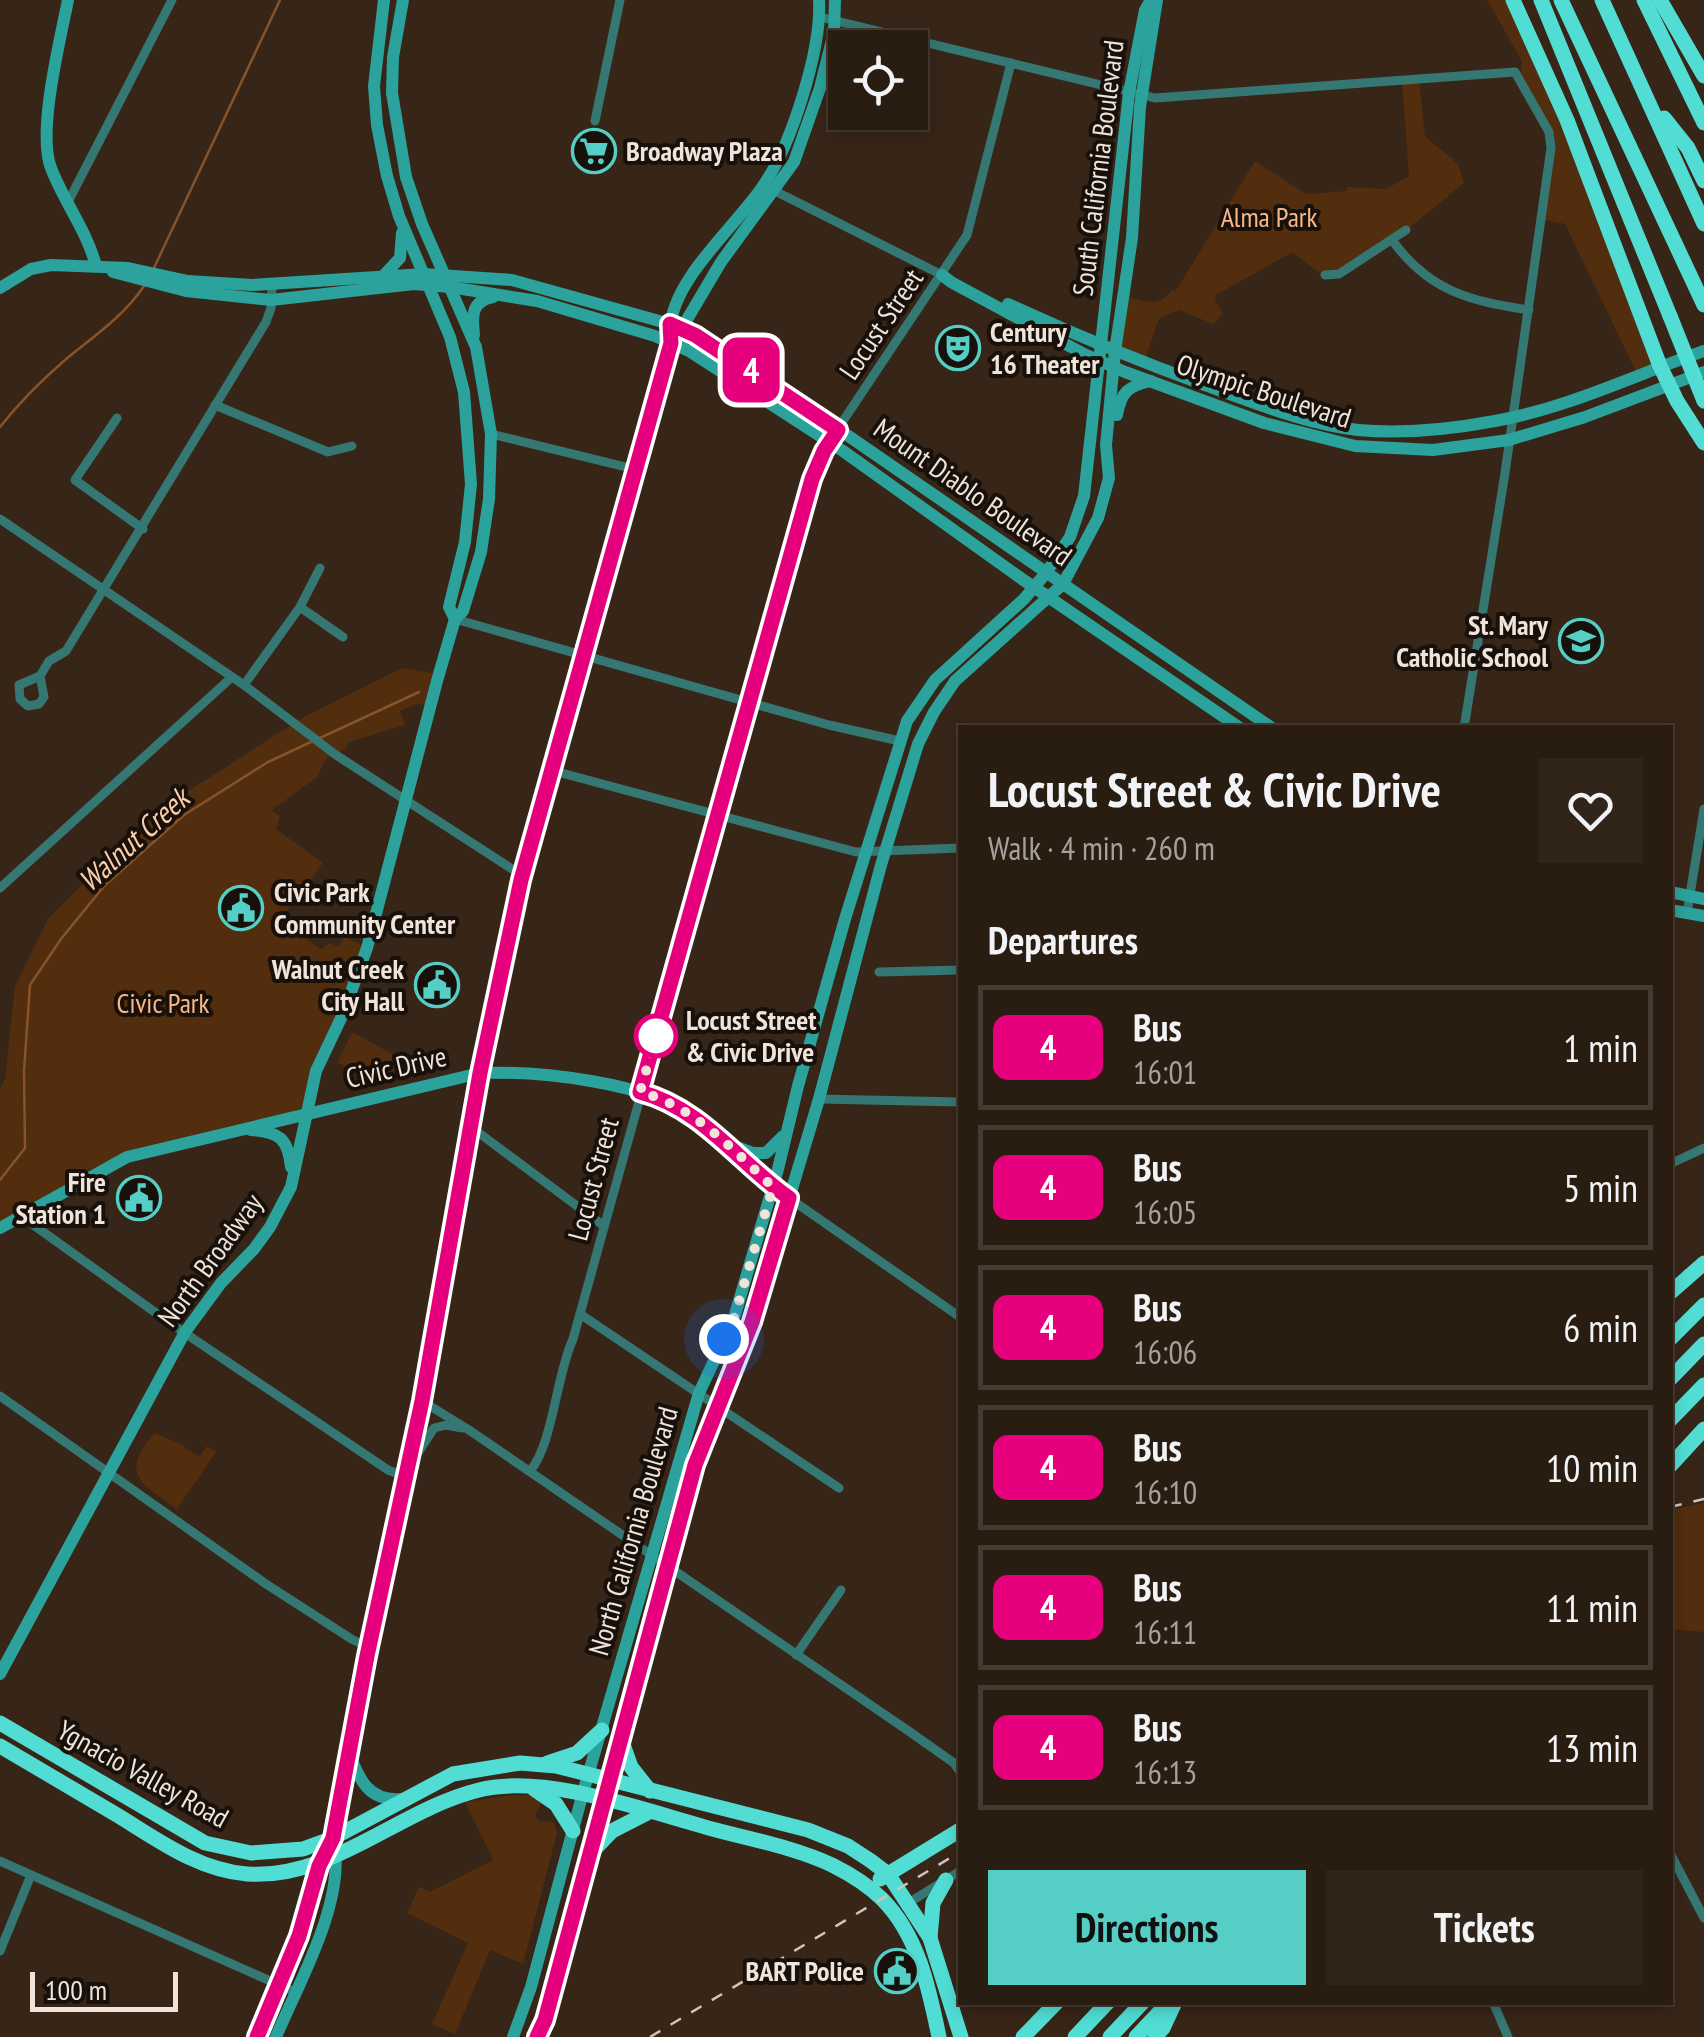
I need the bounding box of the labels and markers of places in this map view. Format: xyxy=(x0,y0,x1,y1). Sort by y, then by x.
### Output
supermarket icon: Broadway Plaza xyxy=(571,128,617,174)
place label: Broadway Plaza xyxy=(626,132,783,169)
place label: Century 16 Theater xyxy=(990,313,1100,382)
theatre icon: Century 16 Theater xyxy=(935,325,981,371)
place label: St. Mary Catholic School xyxy=(1396,606,1549,675)
school or university icon: St. Mary Catholic School xyxy=(1558,618,1604,664)
place label: Civic Park Community Center xyxy=(274,873,456,942)
public building icon: Civic Park Community Center xyxy=(218,885,264,931)
place label: Walnut Creek City Hall xyxy=(271,950,404,1019)
public building icon: Walnut Creek City Hall xyxy=(414,962,460,1008)
place label: Locust Street & Civic Drive xyxy=(686,1001,816,1070)
marker: Locust Street & Civic Drive xyxy=(635,1015,677,1057)
place label: Fire Station 1 xyxy=(15,1163,106,1232)
public building icon: Fire Station 1 xyxy=(116,1175,162,1221)
public building icon: BART Police xyxy=(874,1948,920,1994)
place label: BART Police xyxy=(746,1952,864,1989)

